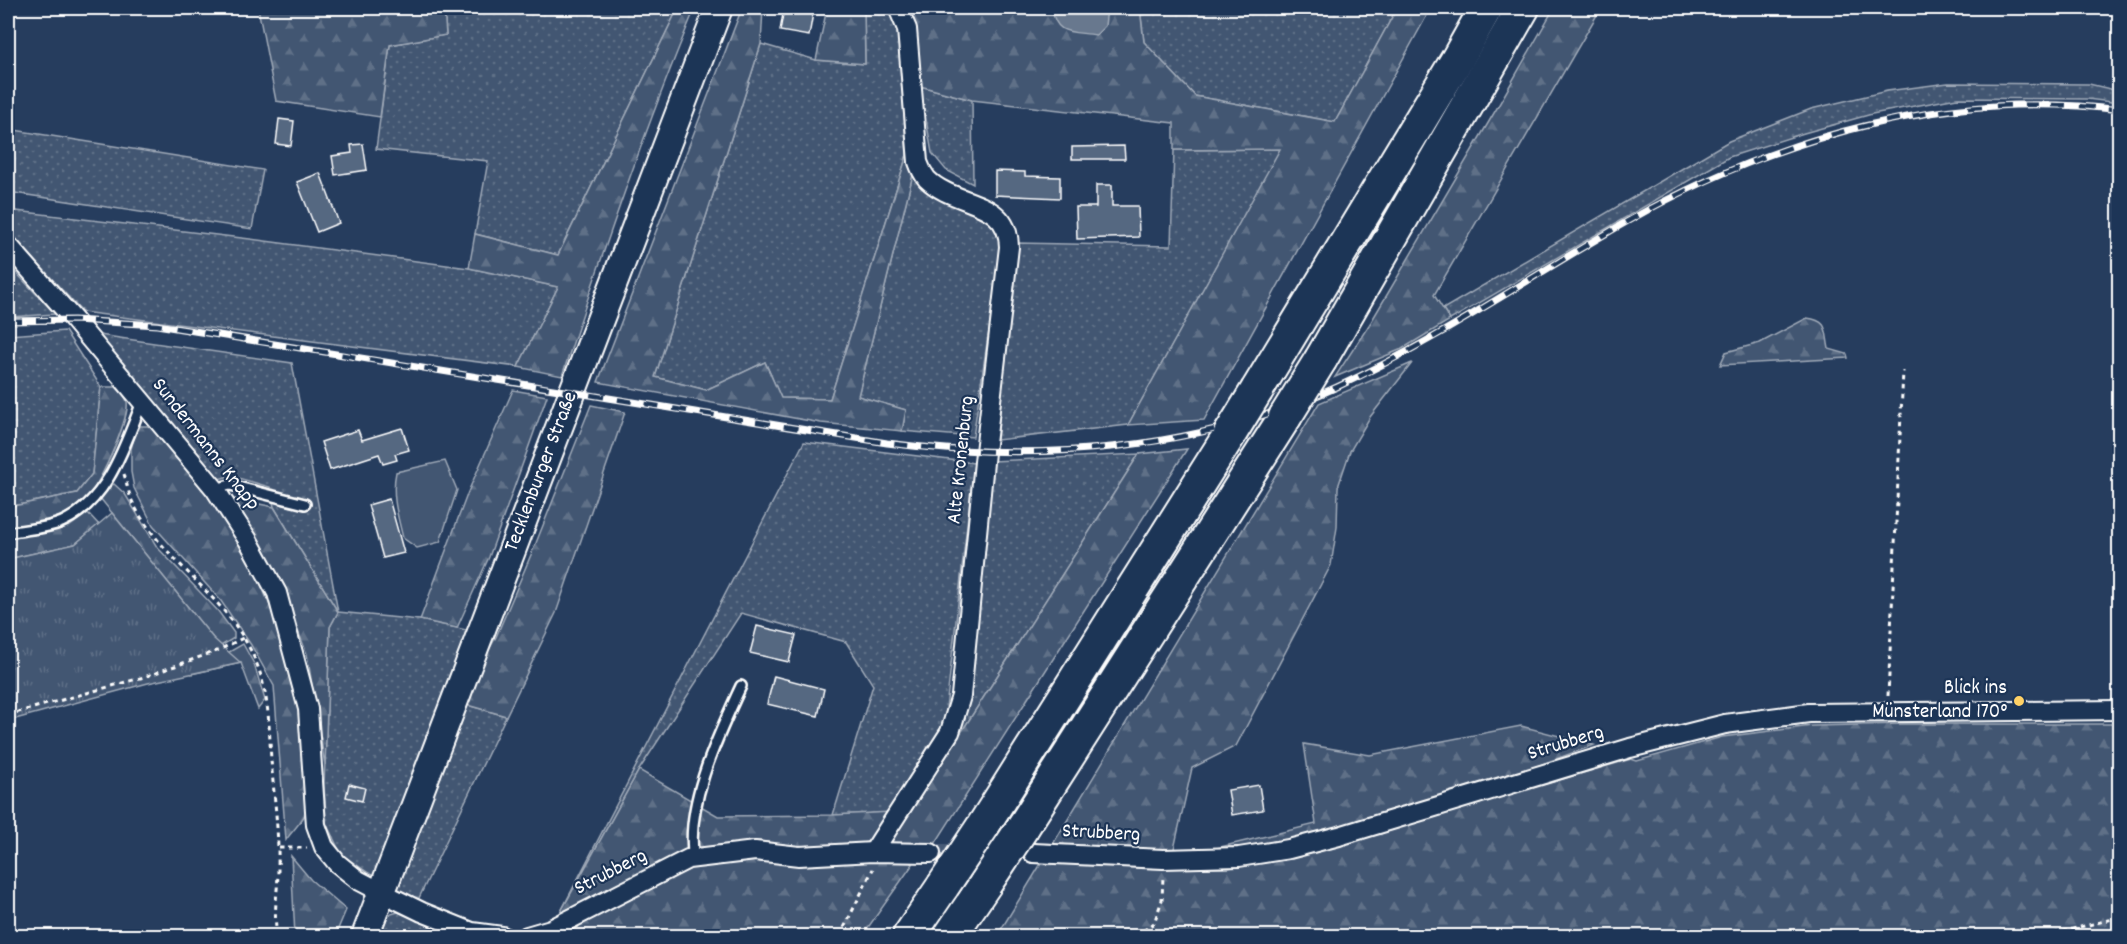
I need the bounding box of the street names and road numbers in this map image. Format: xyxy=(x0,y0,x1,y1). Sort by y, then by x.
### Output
street label: Sundermanns Knapp xyxy=(144,372,266,518)
street label: Tecklenburger Straße xyxy=(498,388,586,556)
street label: Alte Kronenburg xyxy=(940,394,984,526)
street label: Strubberg xyxy=(1524,718,1608,770)
street label: Strubberg xyxy=(1061,817,1141,851)
street label: Strubberg xyxy=(569,842,653,904)

